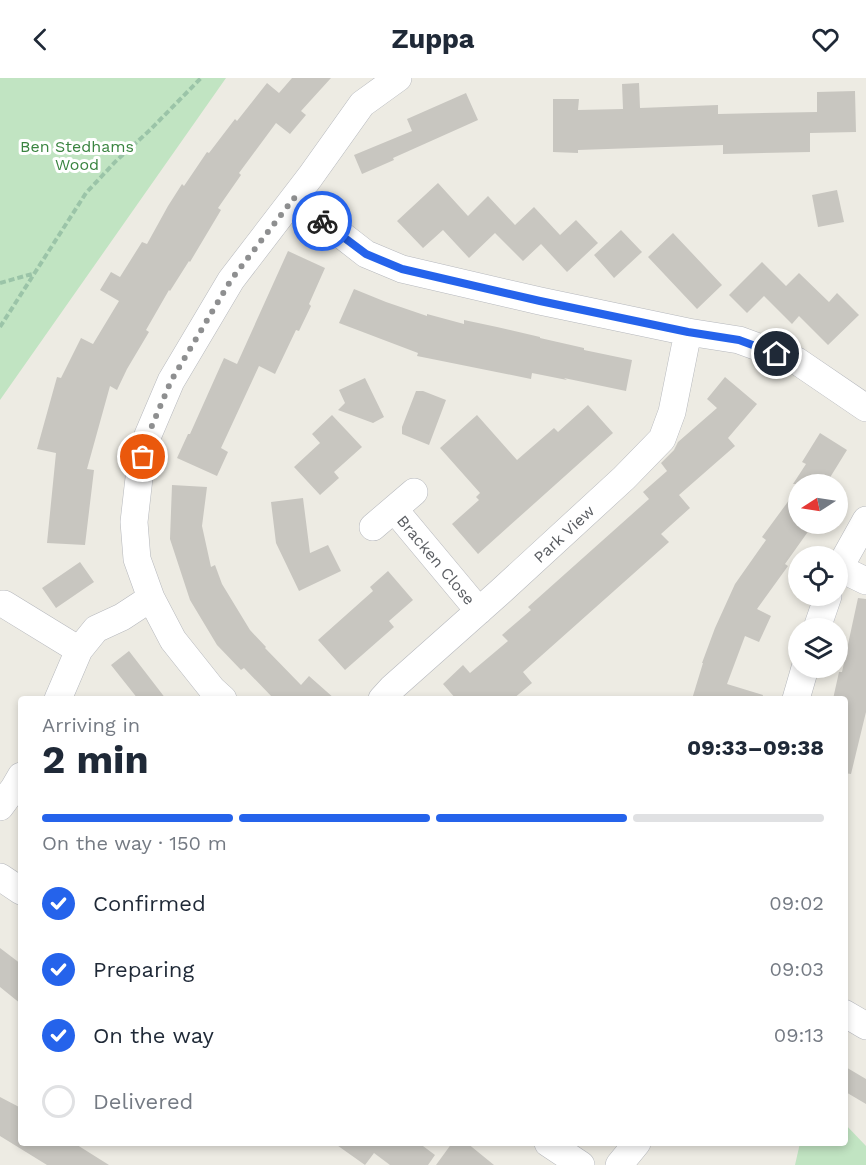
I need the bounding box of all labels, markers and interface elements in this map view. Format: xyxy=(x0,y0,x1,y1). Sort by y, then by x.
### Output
icon: back xyxy=(24,23,57,56)
text: Zuppa xyxy=(392,23,475,55)
icon: heart xyxy=(809,23,842,56)
park label: Ben Stedhams Wood xyxy=(20,137,134,174)
courier xyxy=(292,191,352,251)
icon: bike xyxy=(306,205,339,238)
pin xyxy=(751,328,802,379)
icon: home xyxy=(760,337,793,370)
pin xyxy=(117,431,168,482)
icon: bag xyxy=(126,440,159,473)
north arrow xyxy=(788,474,848,534)
map controls xyxy=(788,474,848,678)
street label: Park View xyxy=(530,501,598,567)
street label: Bracken Close xyxy=(393,511,479,609)
button: locate xyxy=(788,546,848,606)
button: layers xyxy=(788,618,848,678)
text: Arriving in xyxy=(42,713,140,737)
text: 09:33–09:38 xyxy=(687,735,824,760)
text: 2 min xyxy=(42,737,149,782)
text: On the way · 150 m xyxy=(42,831,227,855)
icon: check xyxy=(42,887,75,920)
text: Confirmed xyxy=(93,891,206,916)
text: 09:02 xyxy=(769,891,824,915)
icon: check xyxy=(42,953,75,986)
text: Preparing xyxy=(93,957,194,982)
text: 09:03 xyxy=(770,957,824,981)
icon: check xyxy=(42,1019,75,1052)
text: On the way xyxy=(93,1023,214,1048)
text: 09:13 xyxy=(774,1023,824,1047)
text: Delivered xyxy=(93,1089,193,1114)

